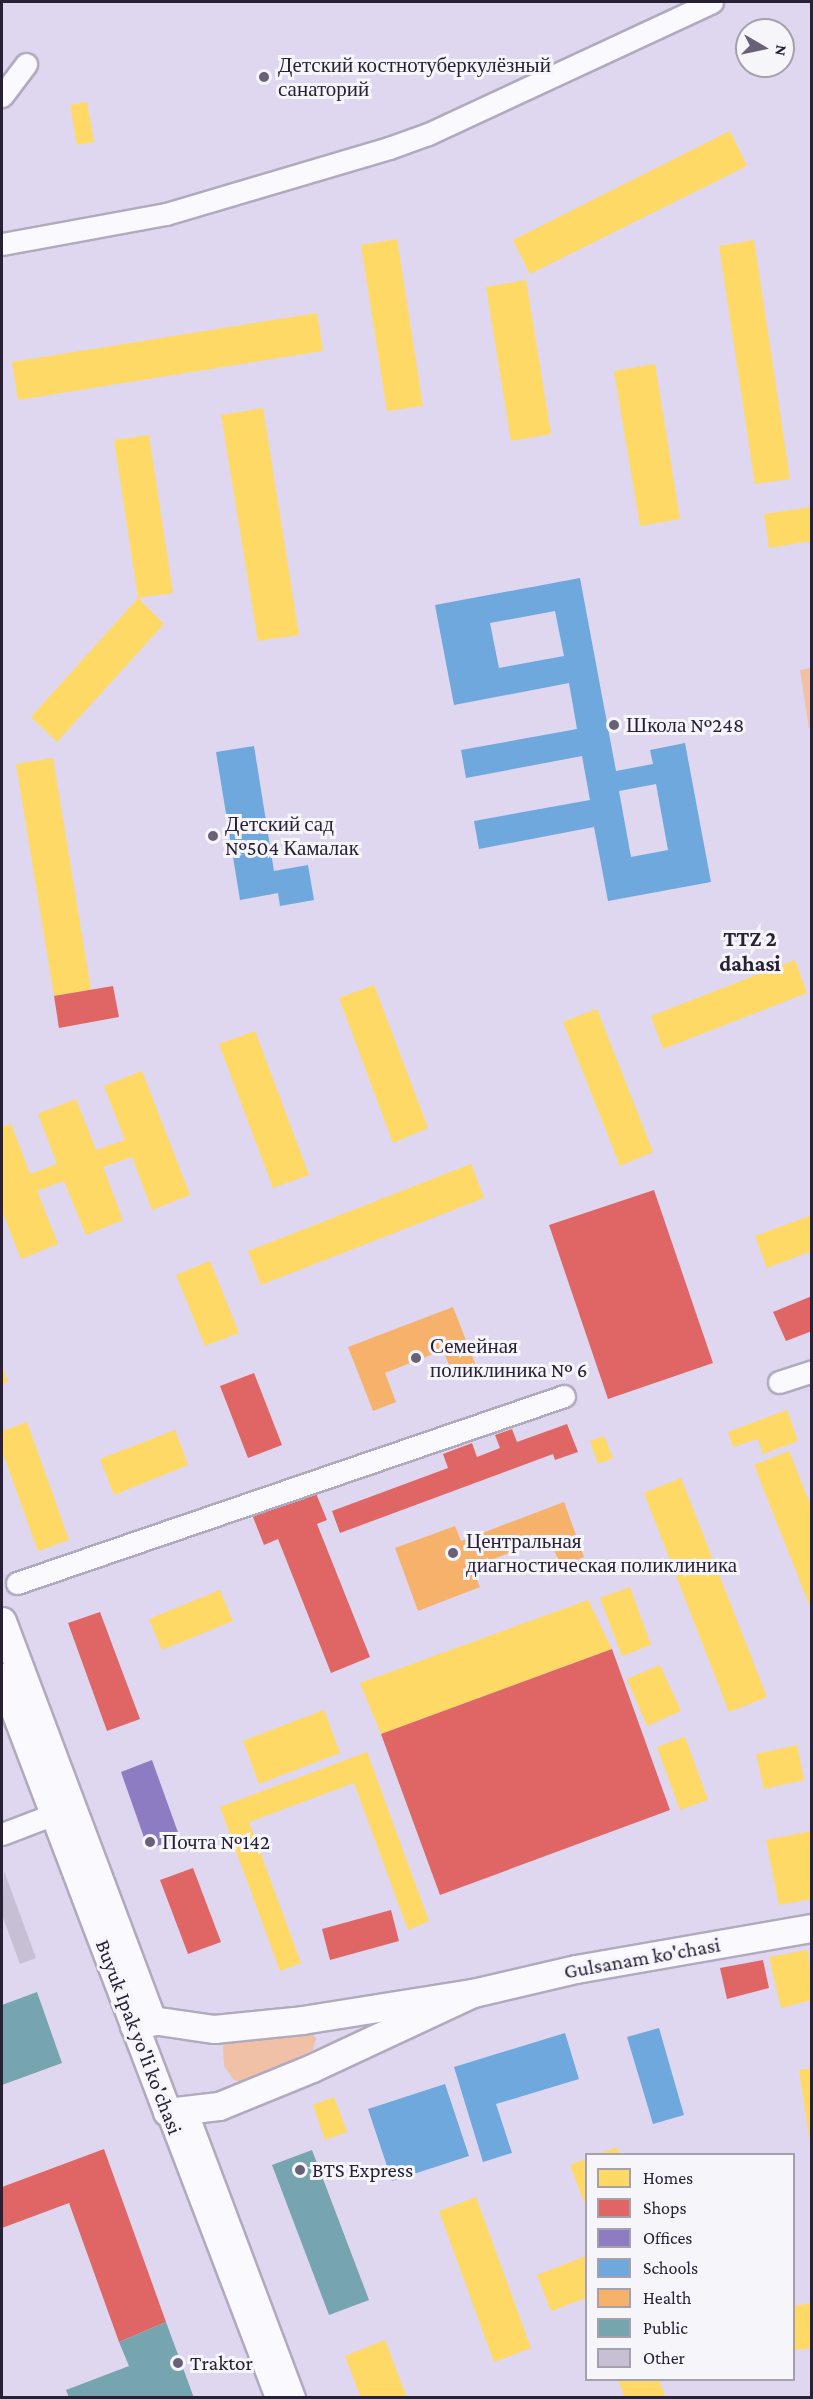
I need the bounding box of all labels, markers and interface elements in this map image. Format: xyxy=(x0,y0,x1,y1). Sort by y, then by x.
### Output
north arrow xyxy=(735,18,795,78)
text: N xyxy=(772,44,791,57)
place label: Детский костнотуберкулёзный санаторий xyxy=(278,52,551,102)
marker: Детский костнотуберкулёзный санаторий xyxy=(255,68,273,86)
place label: Школа №248 xyxy=(626,712,744,738)
marker: Школа №248 xyxy=(607,718,621,732)
place label: Детский сад №504 Камалак xyxy=(225,811,359,861)
marker: Детский сад №504 Камалак xyxy=(206,829,220,843)
district label: TTZ 2 dahasi xyxy=(719,925,781,976)
place label: Семейная поликлиника № 6 xyxy=(430,1333,587,1383)
marker: Семейная поликлиника № 6 xyxy=(407,1349,425,1367)
place label: Центральная диагностическая поликлиника xyxy=(466,1528,737,1578)
marker: Центральная диагностическая поликлиника xyxy=(444,1544,462,1562)
place label: Почта №142 xyxy=(162,1829,270,1855)
marker: Почта №142 xyxy=(143,1835,157,1849)
street label: Gulsanam ko'chasi xyxy=(562,1932,722,1984)
street label: Buyuk Ipak yo'li ko'chasi xyxy=(90,1936,188,2138)
legend xyxy=(585,2153,795,2381)
place label: BTS Express xyxy=(312,2157,413,2183)
marker: BTS Express xyxy=(293,2163,307,2177)
text: Homes xyxy=(643,2168,693,2188)
text: Shops xyxy=(643,2198,687,2218)
text: Offices xyxy=(643,2228,692,2248)
text: Schools xyxy=(643,2258,698,2278)
text: Health xyxy=(643,2288,691,2308)
text: Public xyxy=(643,2318,688,2338)
text: Other xyxy=(643,2348,685,2368)
place label: Traktor xyxy=(190,2350,253,2376)
marker: Traktor xyxy=(171,2356,185,2370)

